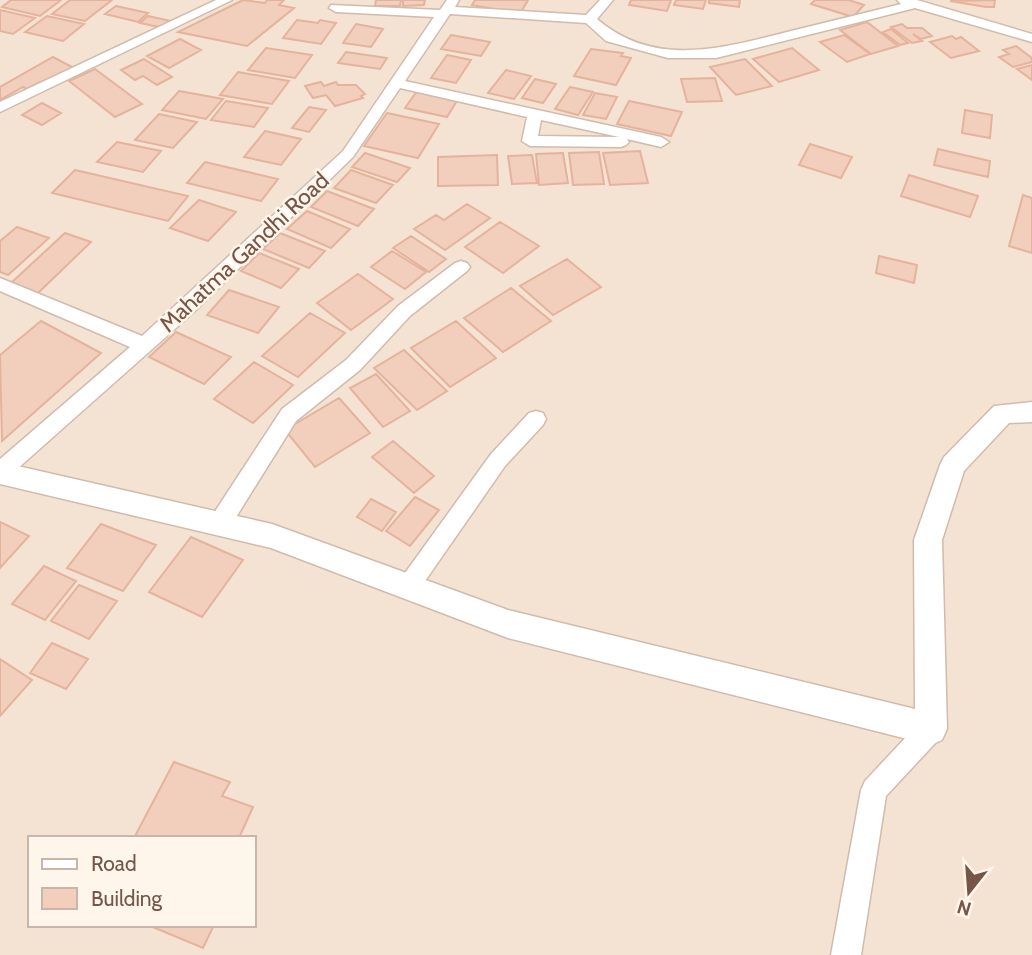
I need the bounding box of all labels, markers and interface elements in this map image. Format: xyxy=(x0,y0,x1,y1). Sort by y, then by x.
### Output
street label: Mahatma Gandhi Road xyxy=(153,166,335,338)
legend xyxy=(28,836,256,927)
text: Road xyxy=(91,851,137,876)
north arrow xyxy=(934,857,1004,927)
text: Building xyxy=(91,886,163,911)
text: N xyxy=(954,895,974,921)

